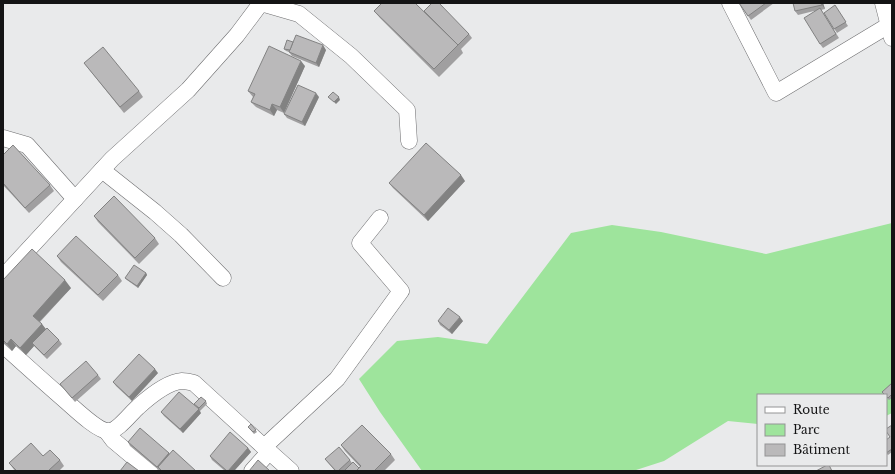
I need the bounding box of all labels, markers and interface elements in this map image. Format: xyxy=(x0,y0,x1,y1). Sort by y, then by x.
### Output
legend xyxy=(757,394,887,466)
text: Route xyxy=(793,402,830,417)
text: Parc xyxy=(793,422,820,437)
text: Bâtiment xyxy=(793,442,851,457)

